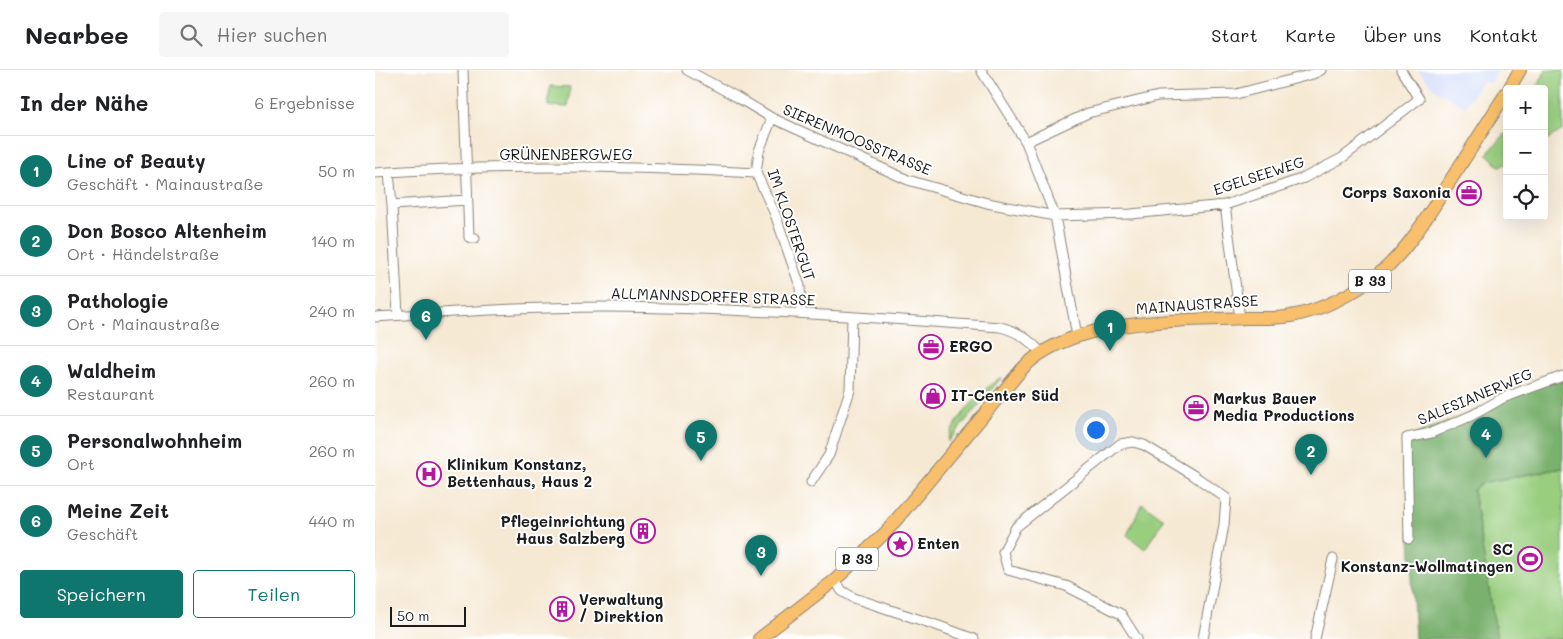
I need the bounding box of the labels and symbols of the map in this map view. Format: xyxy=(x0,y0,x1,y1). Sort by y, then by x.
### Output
street label: SIERENMOOSSTRASSE xyxy=(780,99,935,180)
street label: GRÜNENBERGWEG xyxy=(500,144,633,164)
street label: EGELSEEWEG xyxy=(1211,151,1307,199)
street label: IM KLOSTERGUT xyxy=(763,166,820,283)
office icon: Corps Saxonia xyxy=(1456,180,1482,206)
place label: Corps Saxonia xyxy=(1342,182,1451,202)
road number: B 33 xyxy=(1349,270,1391,292)
street label: ALLMANNSDORFER STRASSE xyxy=(610,282,816,310)
street label: MAINAUSTRASSE xyxy=(1135,290,1259,318)
pin: 6 xyxy=(410,299,442,340)
pin: 1 xyxy=(1094,310,1126,351)
office icon: ERGO xyxy=(918,334,944,360)
place label: ERGO xyxy=(949,336,993,356)
street label: SALESIANERWEG xyxy=(1414,363,1535,429)
shop icon: IT-Center Süd xyxy=(920,383,946,409)
place label: IT-Center Süd xyxy=(951,385,1059,405)
place label: Markus Bauer Media Productions xyxy=(1213,388,1354,425)
office icon: Markus Bauer Media Productions xyxy=(1183,395,1209,421)
your location xyxy=(1083,417,1109,443)
pin: 4 xyxy=(1470,417,1502,458)
pin: 5 xyxy=(685,420,717,461)
pin: 2 xyxy=(1295,434,1327,475)
place label: Klinikum Konstanz, Bettenhaus, Haus 2 xyxy=(447,454,592,491)
hospital icon: Klinikum Konstanz, Bettenhaus, Haus 2 xyxy=(416,461,442,487)
place label: Pflegeinrichtung Haus Salzberg xyxy=(500,511,625,548)
building icon: Pflegeinrichtung Haus Salzberg xyxy=(630,518,656,544)
place icon: Enten xyxy=(887,531,913,557)
place label: Enten xyxy=(917,533,959,553)
pin: 3 xyxy=(745,535,777,576)
place label: SC Konstanz-Wollmatingen xyxy=(1341,539,1513,576)
sports icon: SC Konstanz-Wollmatingen xyxy=(1517,546,1543,572)
road number: B 33 xyxy=(836,548,878,570)
place label: Verwaltung / Direktion xyxy=(579,589,663,626)
building icon: Verwaltung / Direktion xyxy=(549,596,575,622)
scale bar xyxy=(390,604,466,627)

